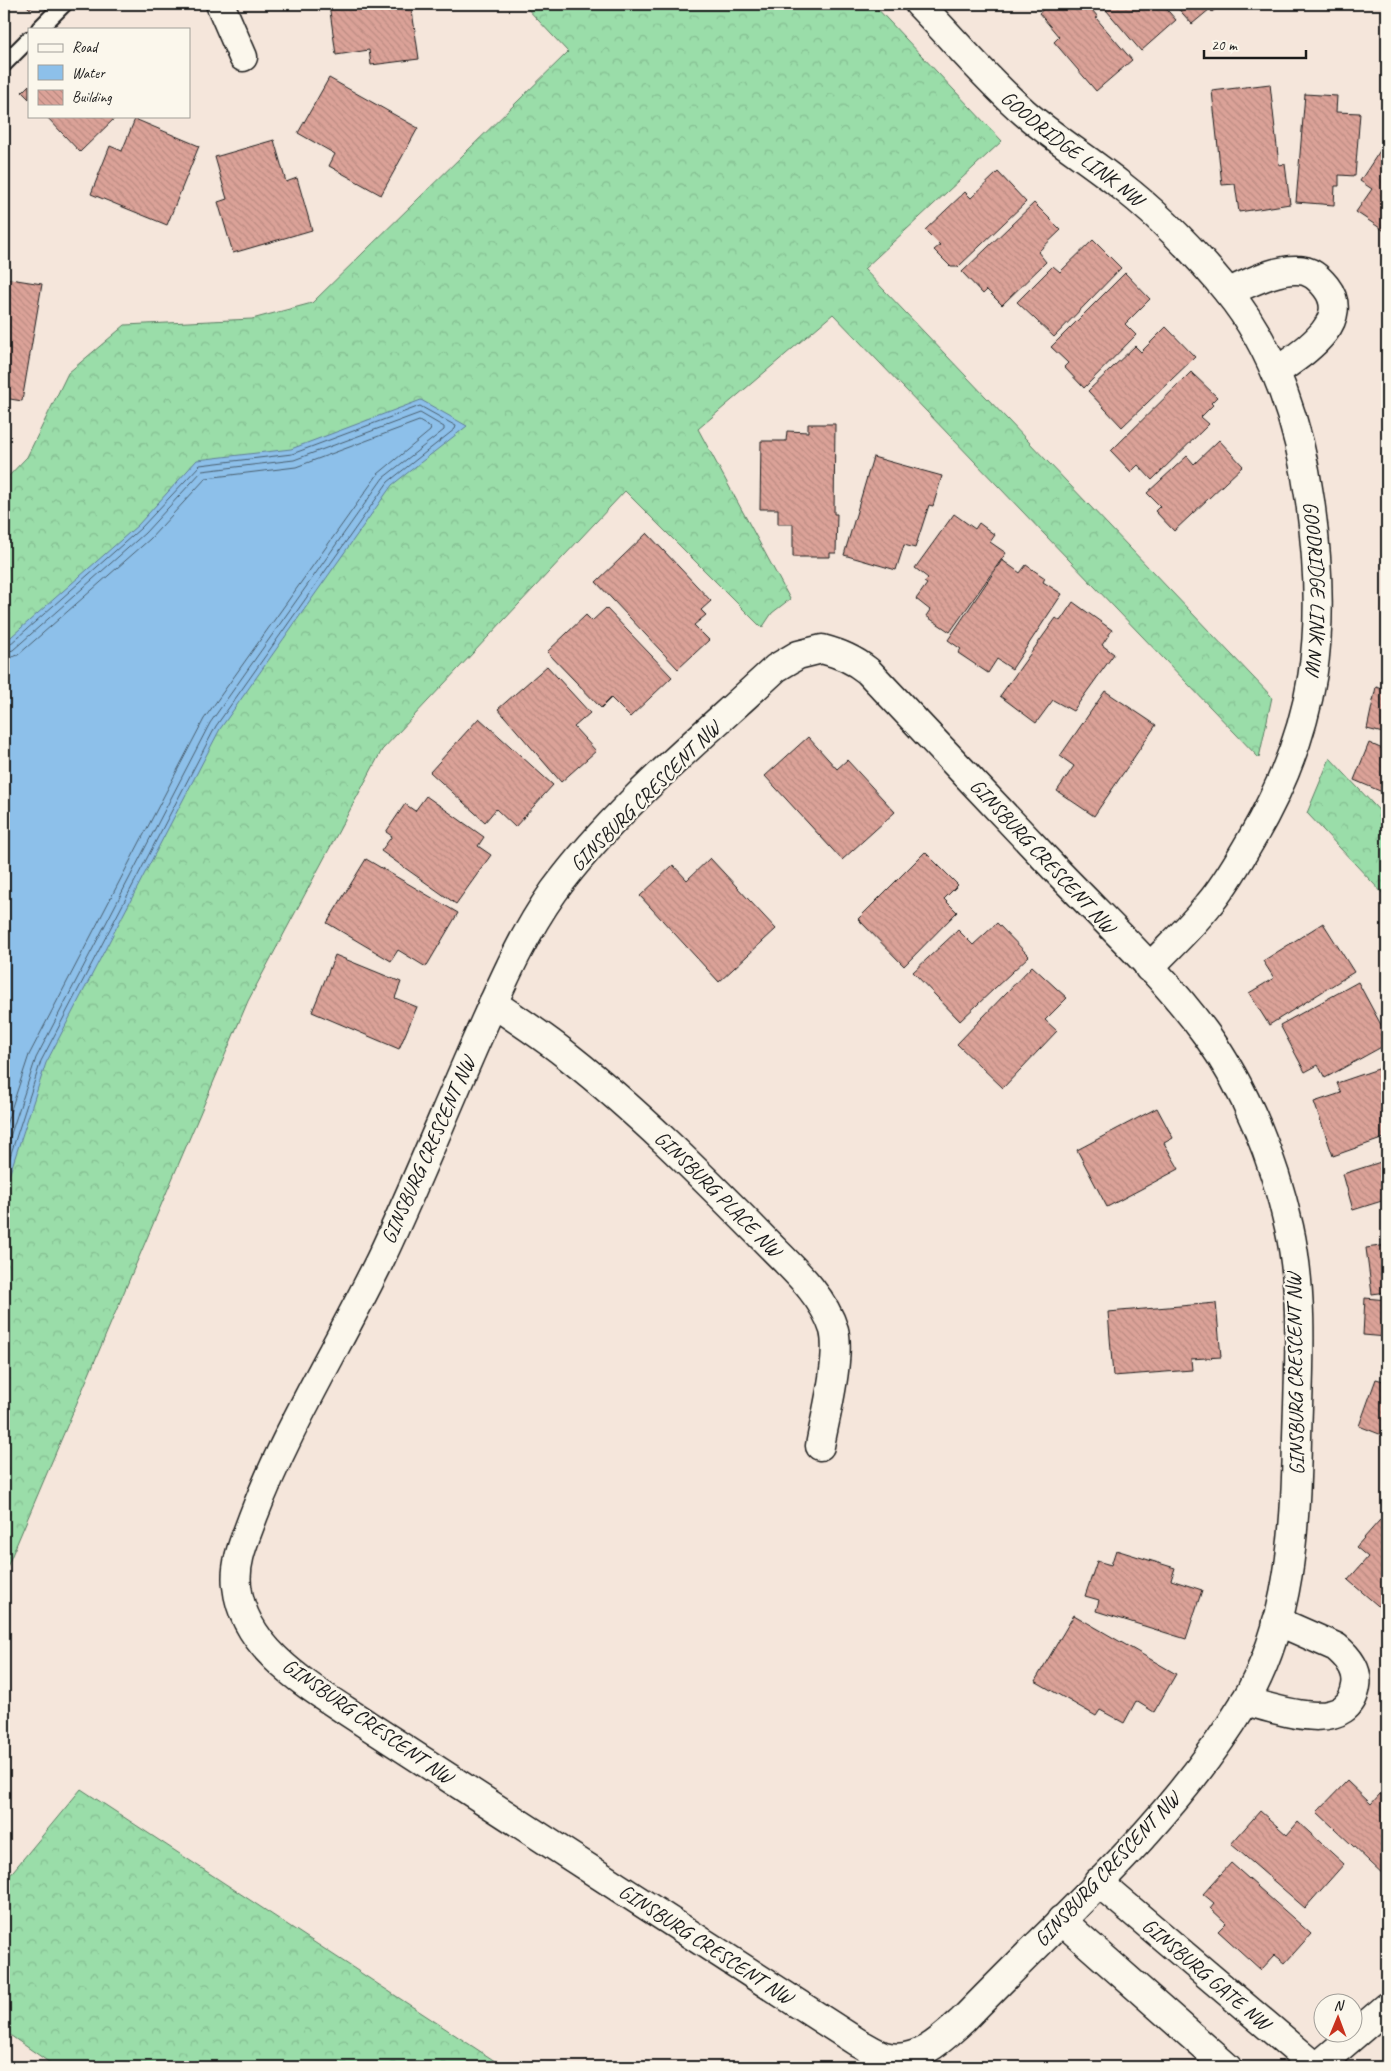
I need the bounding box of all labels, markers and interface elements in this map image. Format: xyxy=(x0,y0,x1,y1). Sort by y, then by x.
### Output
legend xyxy=(28,28,190,118)
scale bar xyxy=(1204,28,1306,60)
text: 20 m xyxy=(1211,36,1238,55)
text: Road xyxy=(72,38,99,57)
text: Water xyxy=(72,64,106,83)
street label: GOODRIDGE LINK NW xyxy=(996,85,1152,214)
text: Building xyxy=(72,88,112,107)
street label: GOODRIDGE LINK NW xyxy=(1297,500,1331,680)
street label: GINSBURG CRESCENT NW xyxy=(564,714,727,877)
street label: GINSBURG CRESCENT NW xyxy=(964,773,1123,940)
street label: GINSBURG CRESCENT NW xyxy=(375,1051,482,1248)
street label: GINSBURG PLACE NW xyxy=(649,1125,789,1264)
street label: GINSBURG CRESCENT NW xyxy=(1280,1271,1310,1475)
street label: GINSBURG CRESCENT NW xyxy=(278,1652,460,1791)
street label: GINSBURG CRESCENT NW xyxy=(1028,1785,1187,1952)
street label: GINSBURG CRESCENT NW xyxy=(614,1878,800,2011)
street label: GINSBURG GATE NW xyxy=(1137,1912,1279,2038)
north arrow xyxy=(1314,1994,1364,2044)
text: N xyxy=(1334,1997,1345,2014)

